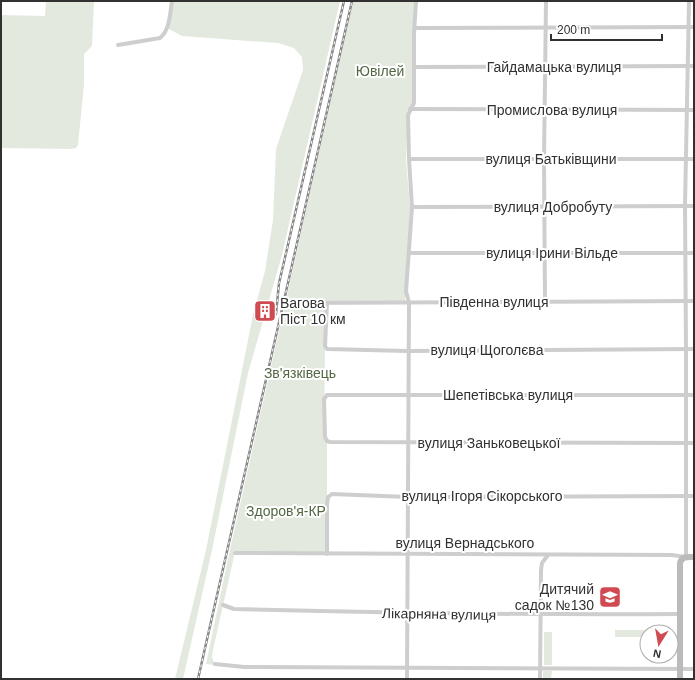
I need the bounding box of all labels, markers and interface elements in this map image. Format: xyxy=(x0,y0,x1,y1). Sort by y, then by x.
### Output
scale bar xyxy=(551,16,662,42)
text: 200 m xyxy=(557,23,590,37)
street label: Гайдамацька вулиця xyxy=(487,59,621,75)
park label: Ювілей xyxy=(356,63,404,79)
street label: Промислова вулиця xyxy=(487,102,617,118)
street label: вулиця Батьківщини xyxy=(485,151,617,167)
street label: вулиця Добробуту xyxy=(494,199,612,215)
street label: вулиця Ірини Вільде xyxy=(486,245,618,261)
street label: Південна вулиця xyxy=(440,294,548,310)
place label: Вагова Піст 10 км xyxy=(280,295,346,327)
building icon: Вагова Піст 10 км xyxy=(252,298,278,324)
street label: вулиця Щоголєва xyxy=(431,342,544,358)
park label: Зв'язківець xyxy=(264,365,336,381)
street label: Шепетівська вулиця xyxy=(443,387,573,403)
street label: вулиця Заньковецької xyxy=(418,435,561,451)
street label: вулиця Ігоря Сікорського xyxy=(402,488,563,504)
park label: Здоров'я-КР xyxy=(246,503,326,519)
street label: вулиця Вернадського xyxy=(396,535,535,551)
place label: Дитячий садок №130 xyxy=(515,581,594,613)
school or university icon: Дитячий садок №130 xyxy=(597,584,623,610)
street label: Лікарняна вулиця xyxy=(382,605,496,623)
north arrow xyxy=(639,624,679,664)
text: N xyxy=(652,647,662,660)

